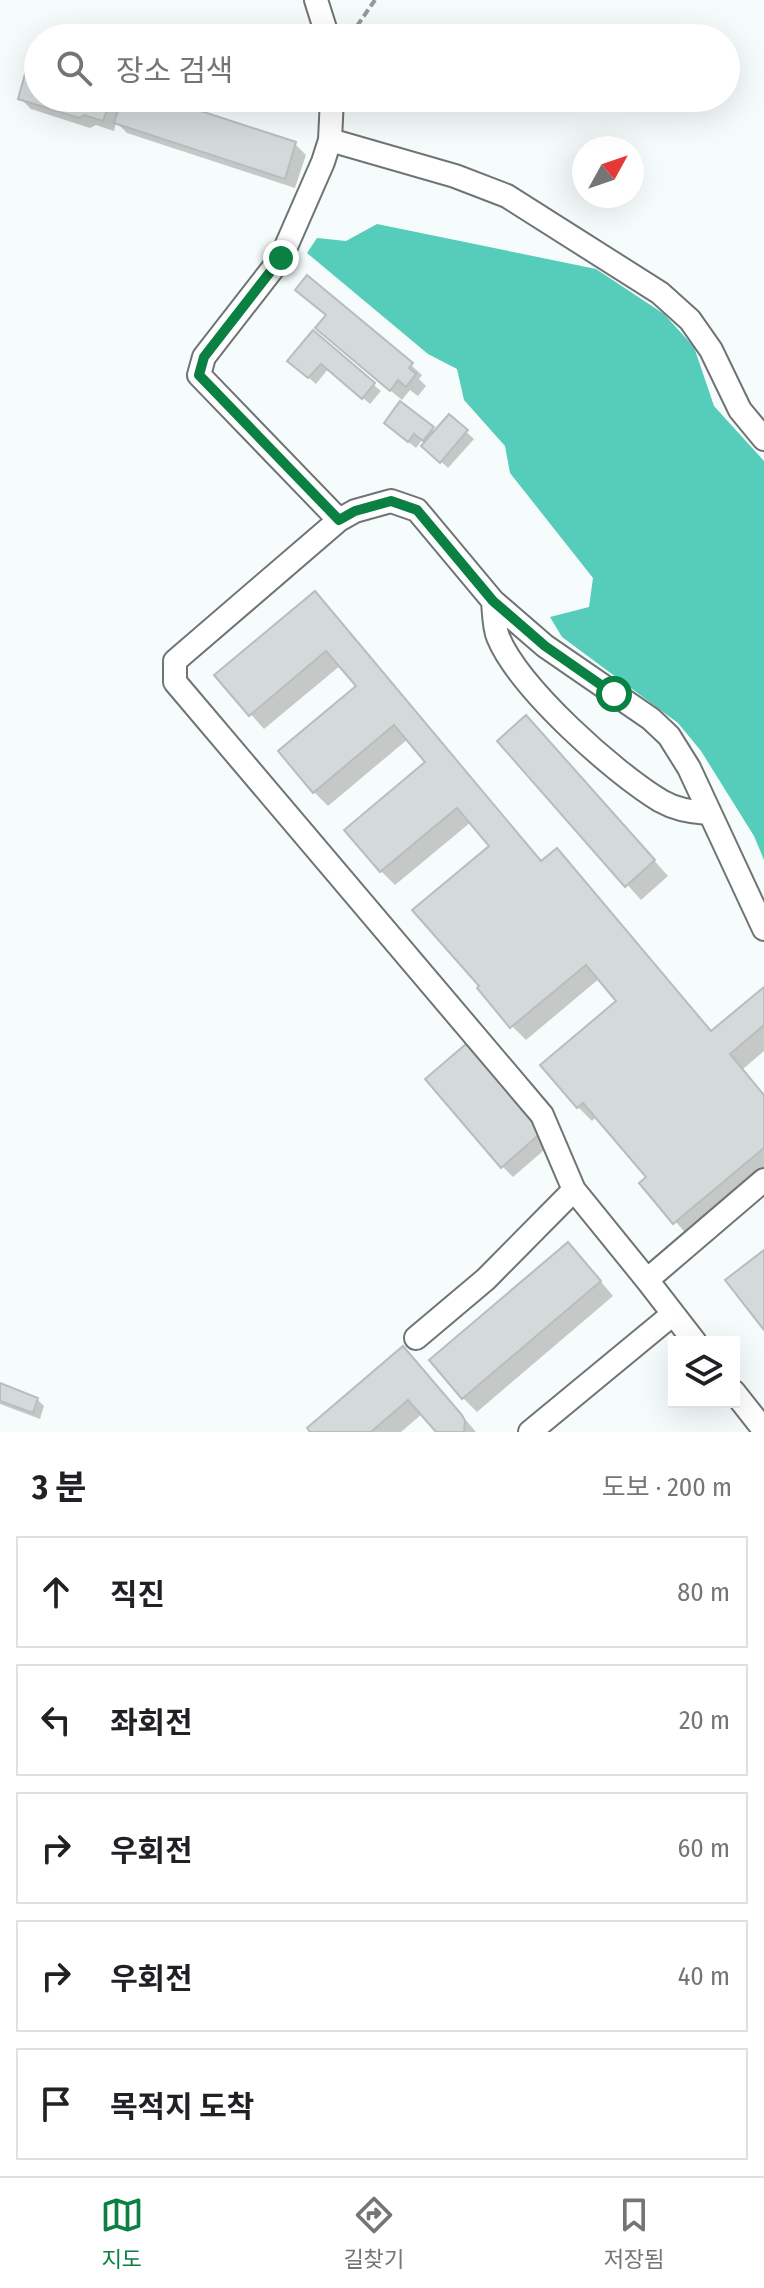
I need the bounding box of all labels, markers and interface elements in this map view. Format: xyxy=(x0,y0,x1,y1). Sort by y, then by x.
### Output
search box xyxy=(24,24,740,112)
icon: search xyxy=(52,46,96,90)
text: 장소 검색 xyxy=(116,53,233,89)
north arrow xyxy=(572,136,644,208)
route end xyxy=(263,240,299,276)
route start xyxy=(596,676,632,712)
map controls xyxy=(668,1336,740,1408)
button: layers xyxy=(668,1336,740,1408)
text: 3 분 xyxy=(32,1467,86,1508)
text: 도보 · 200 m xyxy=(602,1472,732,1503)
icon: ahead xyxy=(34,1570,78,1614)
text: 직진 xyxy=(110,1577,165,1613)
text: 80 m xyxy=(677,1577,730,1608)
icon: left xyxy=(34,1698,78,1742)
text: 좌회전 xyxy=(110,1705,193,1741)
text: 20 m xyxy=(679,1705,730,1736)
icon: right xyxy=(34,1826,78,1870)
text: 우회전 xyxy=(110,1833,193,1869)
text: 60 m xyxy=(677,1833,730,1864)
icon: right xyxy=(34,1954,78,1998)
text: 우회전 xyxy=(110,1961,193,1997)
text: 40 m xyxy=(678,1961,730,1992)
icon: arrive xyxy=(34,2082,78,2126)
text: 목적지 도착 xyxy=(110,2089,254,2125)
tab: 지도 xyxy=(100,2193,144,2273)
tab: 길찾기 xyxy=(343,2193,404,2273)
tab: 저장됨 xyxy=(603,2193,664,2273)

